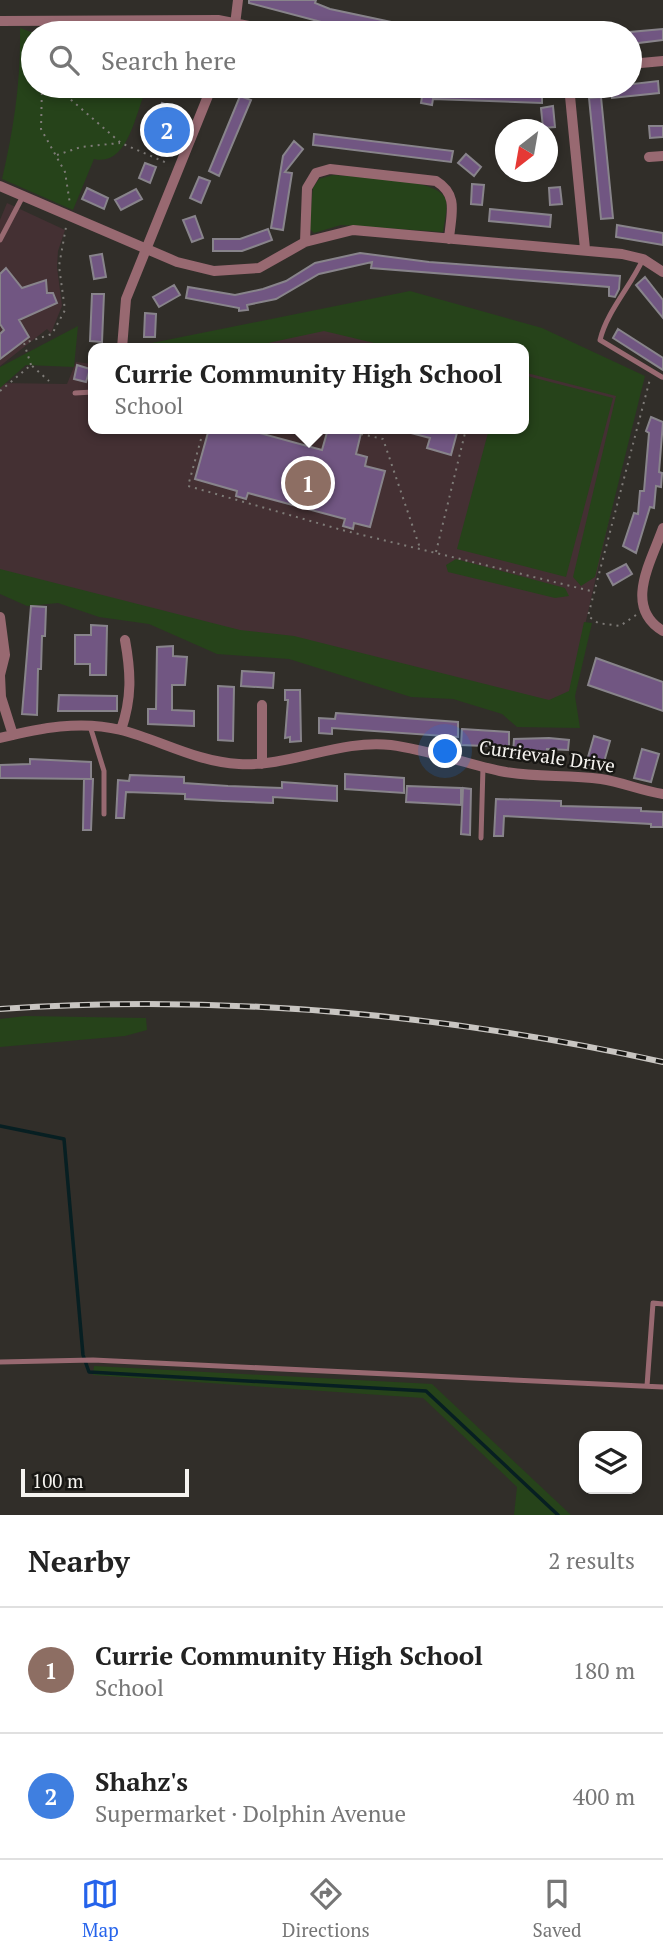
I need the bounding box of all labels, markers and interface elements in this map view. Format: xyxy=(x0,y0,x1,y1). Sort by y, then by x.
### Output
search box xyxy=(21,21,642,98)
icon: search xyxy=(45,41,83,79)
text: Search here xyxy=(101,43,236,77)
pin: 2 xyxy=(144,104,190,156)
north arrow xyxy=(495,119,558,182)
popup xyxy=(88,343,529,434)
text: Currie Community High School xyxy=(115,356,502,390)
text: School xyxy=(115,390,184,421)
pin: 1 xyxy=(285,457,331,509)
your location xyxy=(428,734,462,768)
street label: Currievale Drive xyxy=(477,734,617,777)
map controls xyxy=(579,1431,642,1494)
button: layers xyxy=(579,1431,642,1494)
scale bar xyxy=(21,1466,189,1498)
text: 100 m xyxy=(32,1468,83,1493)
text: Nearby xyxy=(28,1541,130,1581)
text: 2 results xyxy=(548,1545,635,1576)
text: Currie Community High School xyxy=(95,1638,483,1672)
text: 1 xyxy=(45,1655,58,1686)
text: 180 m xyxy=(573,1655,635,1686)
text: School xyxy=(95,1672,164,1703)
text: Shahz's xyxy=(95,1764,188,1798)
text: 2 xyxy=(45,1781,58,1812)
text: 400 m xyxy=(573,1781,635,1812)
text: Supermarket · Dolphin Avenue xyxy=(95,1798,406,1829)
tab: Map xyxy=(81,1875,119,1942)
tab: Directions xyxy=(282,1875,370,1942)
tab: Saved xyxy=(532,1875,582,1942)

